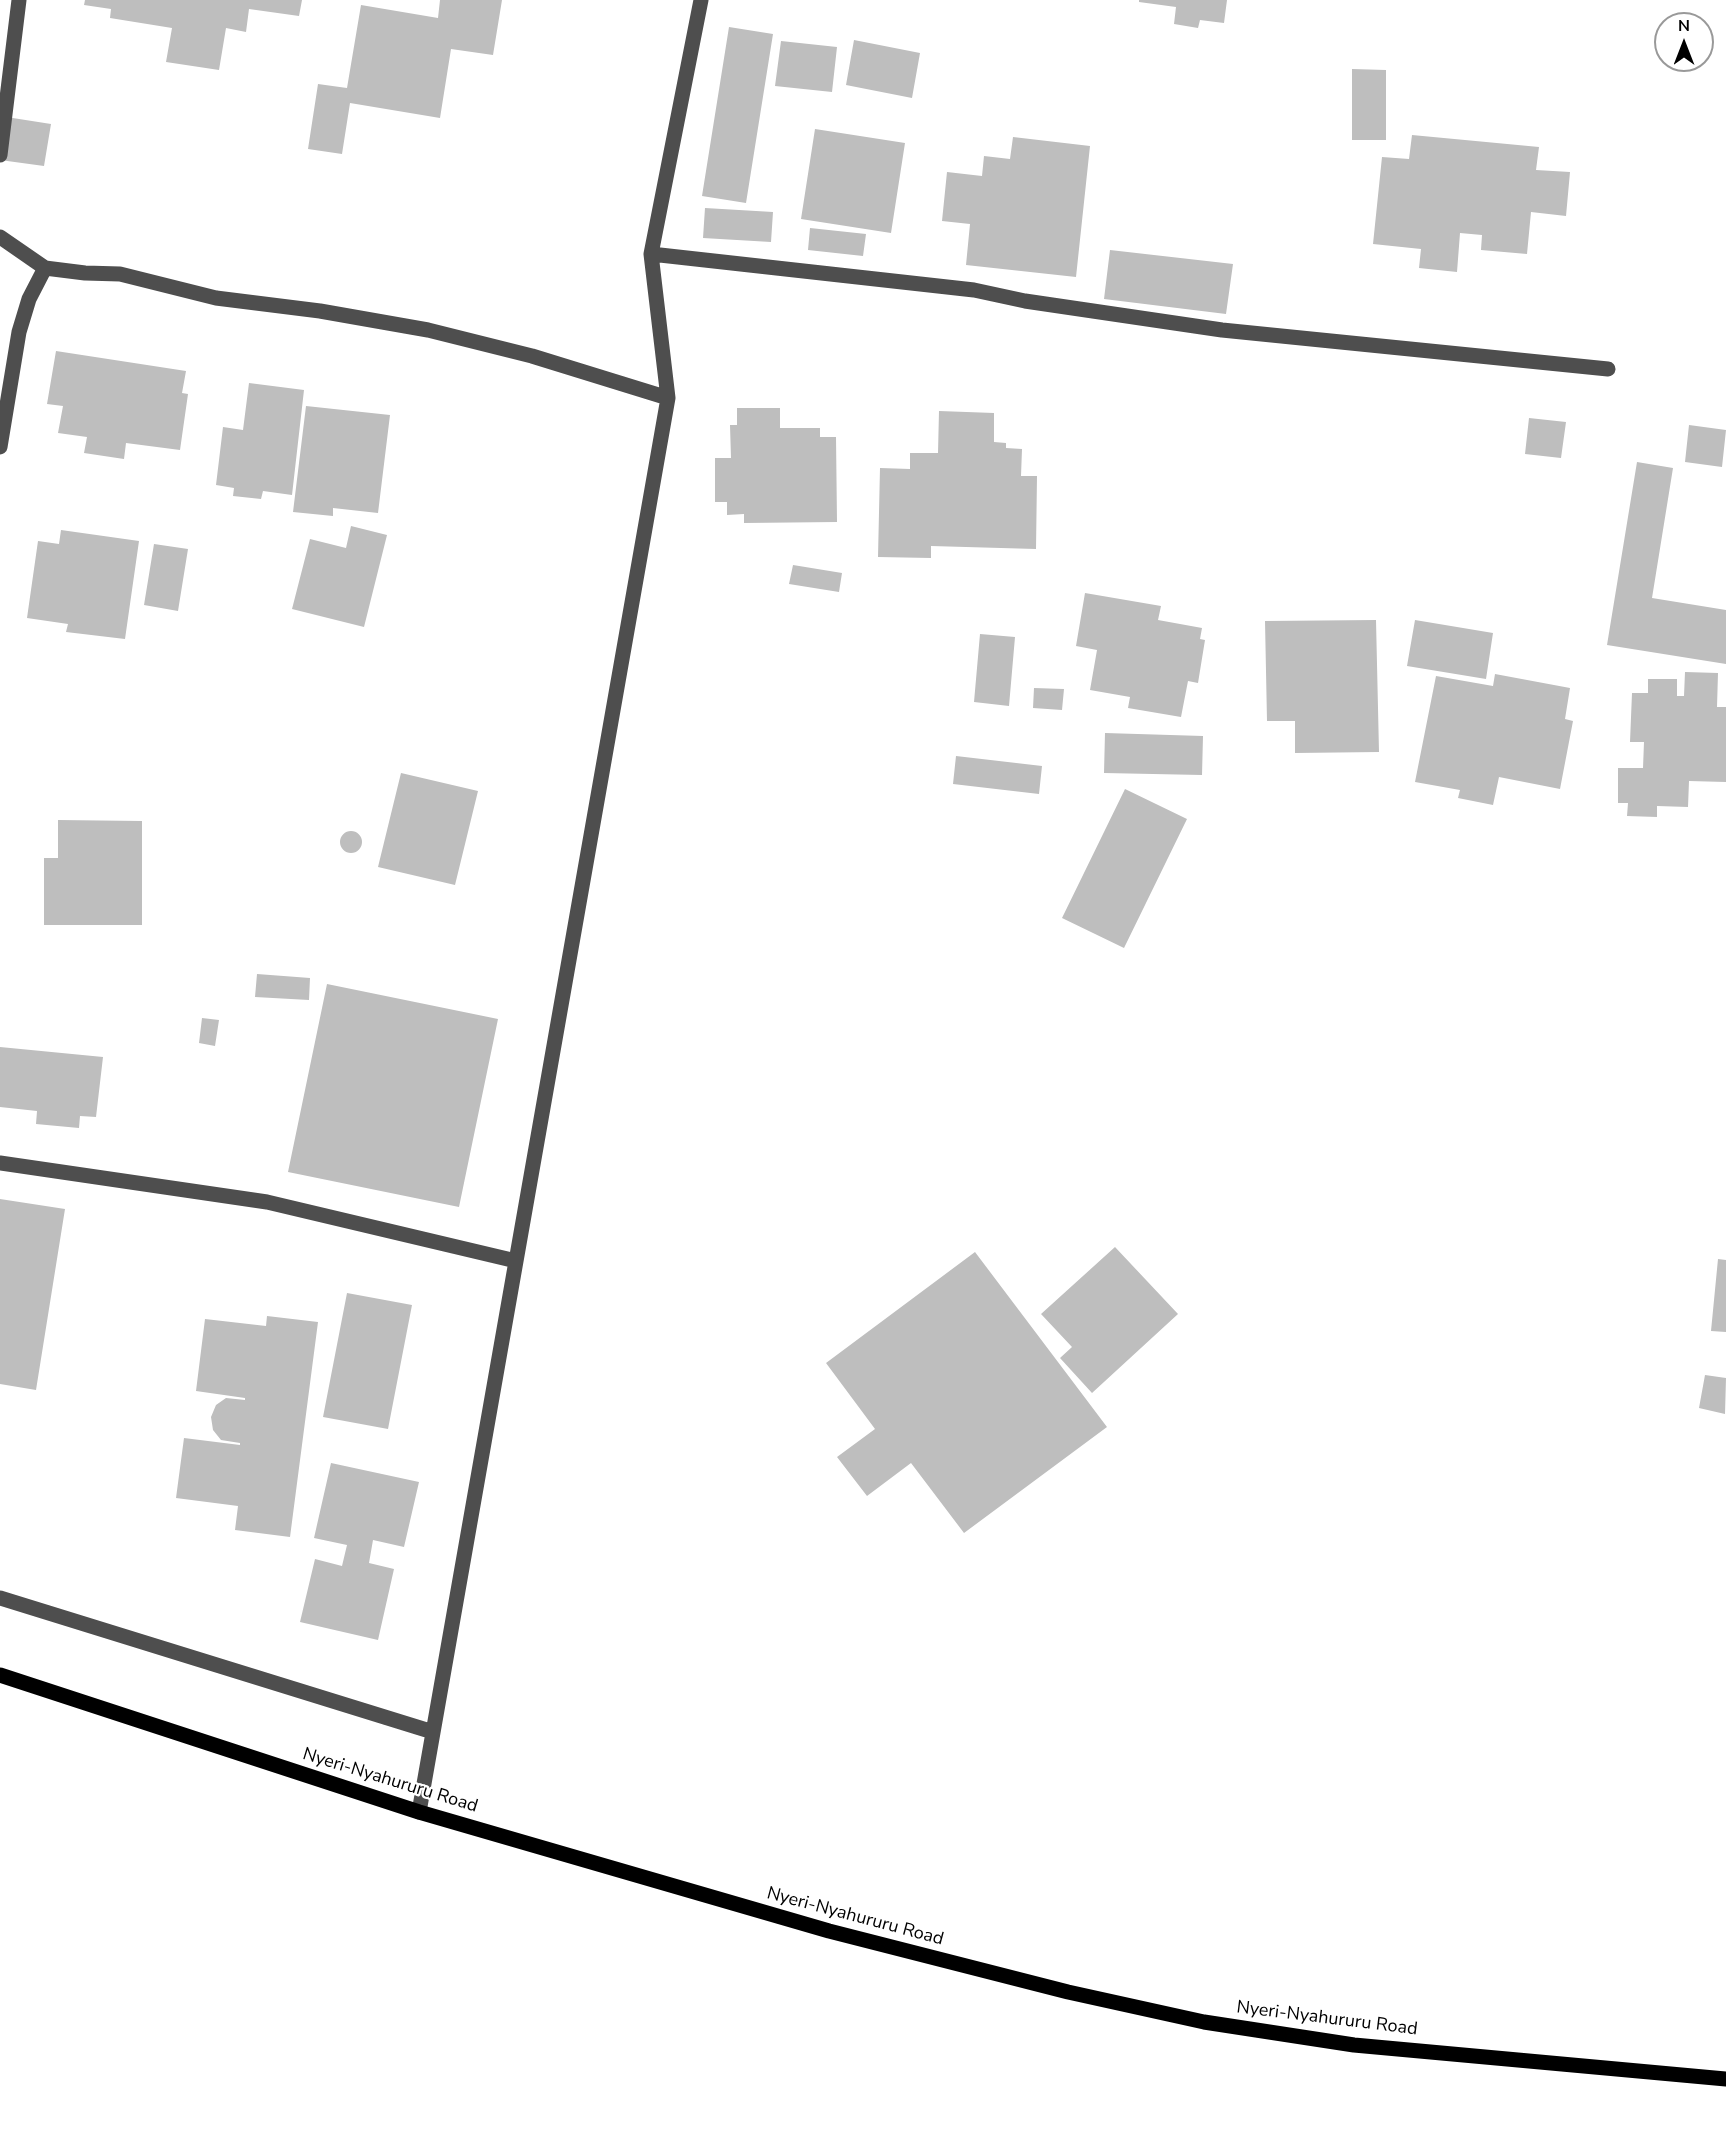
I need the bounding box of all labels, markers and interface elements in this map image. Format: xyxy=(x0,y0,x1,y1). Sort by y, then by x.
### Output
north arrow xyxy=(1654,12,1714,72)
text: N xyxy=(1678,15,1690,37)
street label: Nyeri-Nyahururu Road xyxy=(300,1744,480,1818)
street label: Nyeri-Nyahururu Road xyxy=(764,1883,946,1951)
street label: Nyeri-Nyahururu Road xyxy=(1235,1997,1419,2041)

